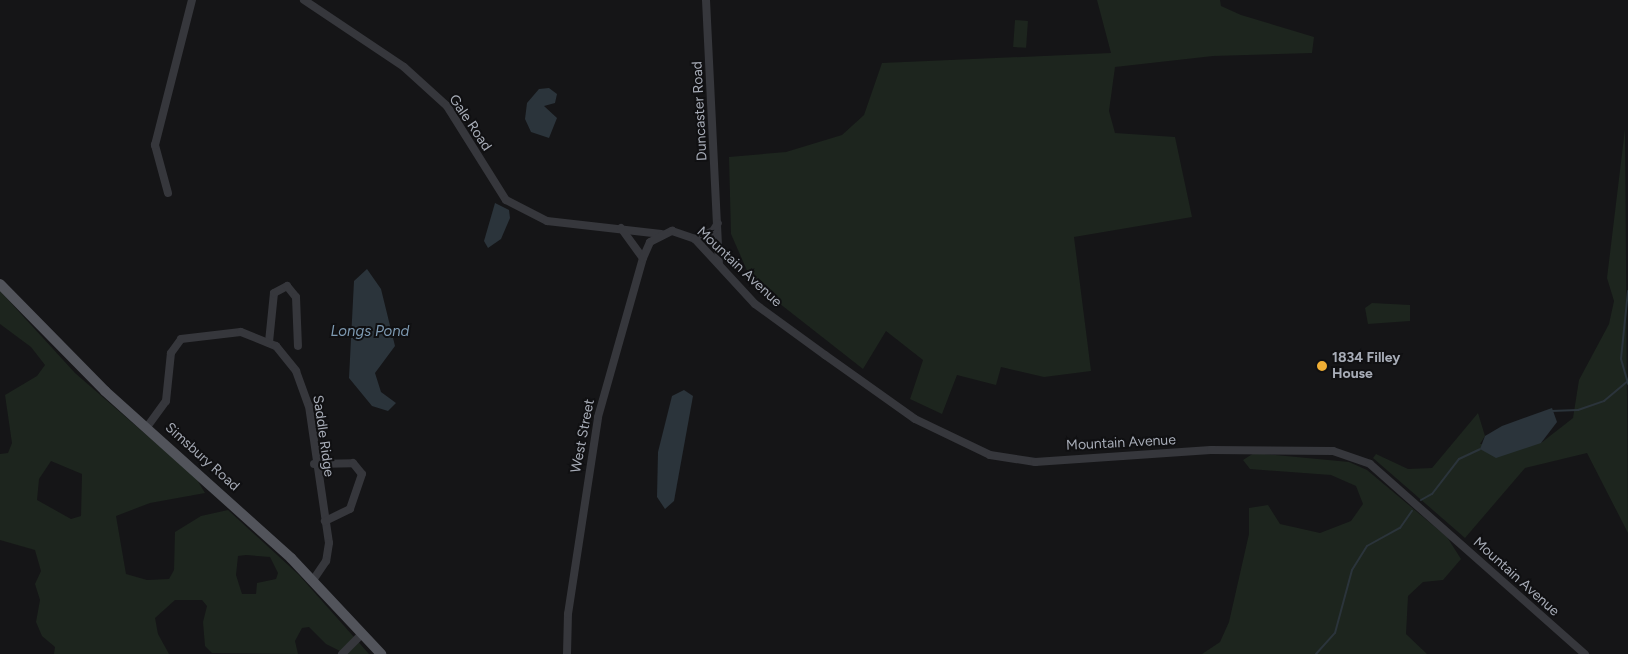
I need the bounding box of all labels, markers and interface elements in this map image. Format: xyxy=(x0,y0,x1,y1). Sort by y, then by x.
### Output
street label: Duncaster Road xyxy=(689,61,711,161)
street label: Gale Road xyxy=(445,92,495,154)
street label: Mountain Avenue xyxy=(693,223,785,311)
water label: Longs Pond xyxy=(331,323,409,341)
place label: 1834 Filley House xyxy=(1332,350,1400,382)
marker: 1834 Filley House xyxy=(1316,360,1328,372)
street label: Saddle Ridge xyxy=(309,394,337,478)
street label: West Street xyxy=(568,398,598,474)
street label: Simsbury Road xyxy=(161,419,243,495)
street label: Mountain Avenue xyxy=(1066,432,1176,454)
street label: Mountain Avenue xyxy=(1470,534,1562,620)

